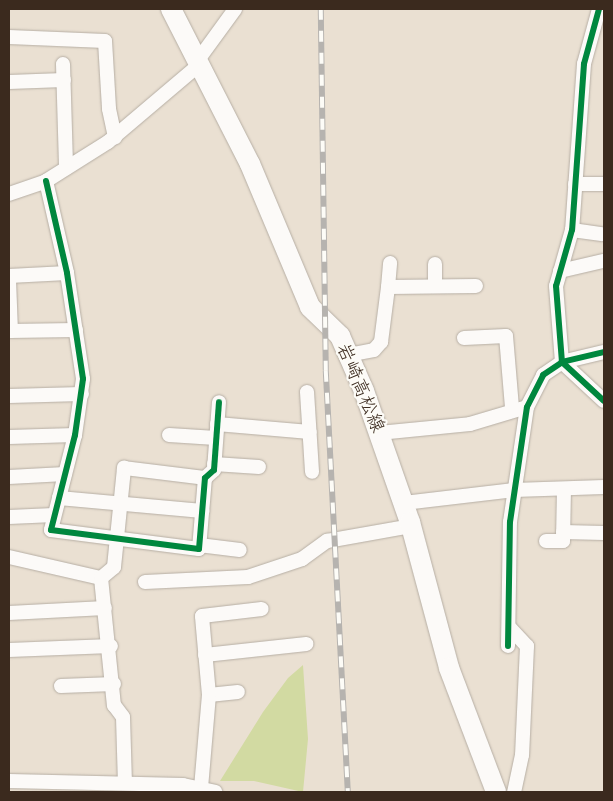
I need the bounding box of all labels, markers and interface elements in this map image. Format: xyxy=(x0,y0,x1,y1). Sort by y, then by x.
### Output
street label: 岩崎高松線 xyxy=(331,340,389,436)

